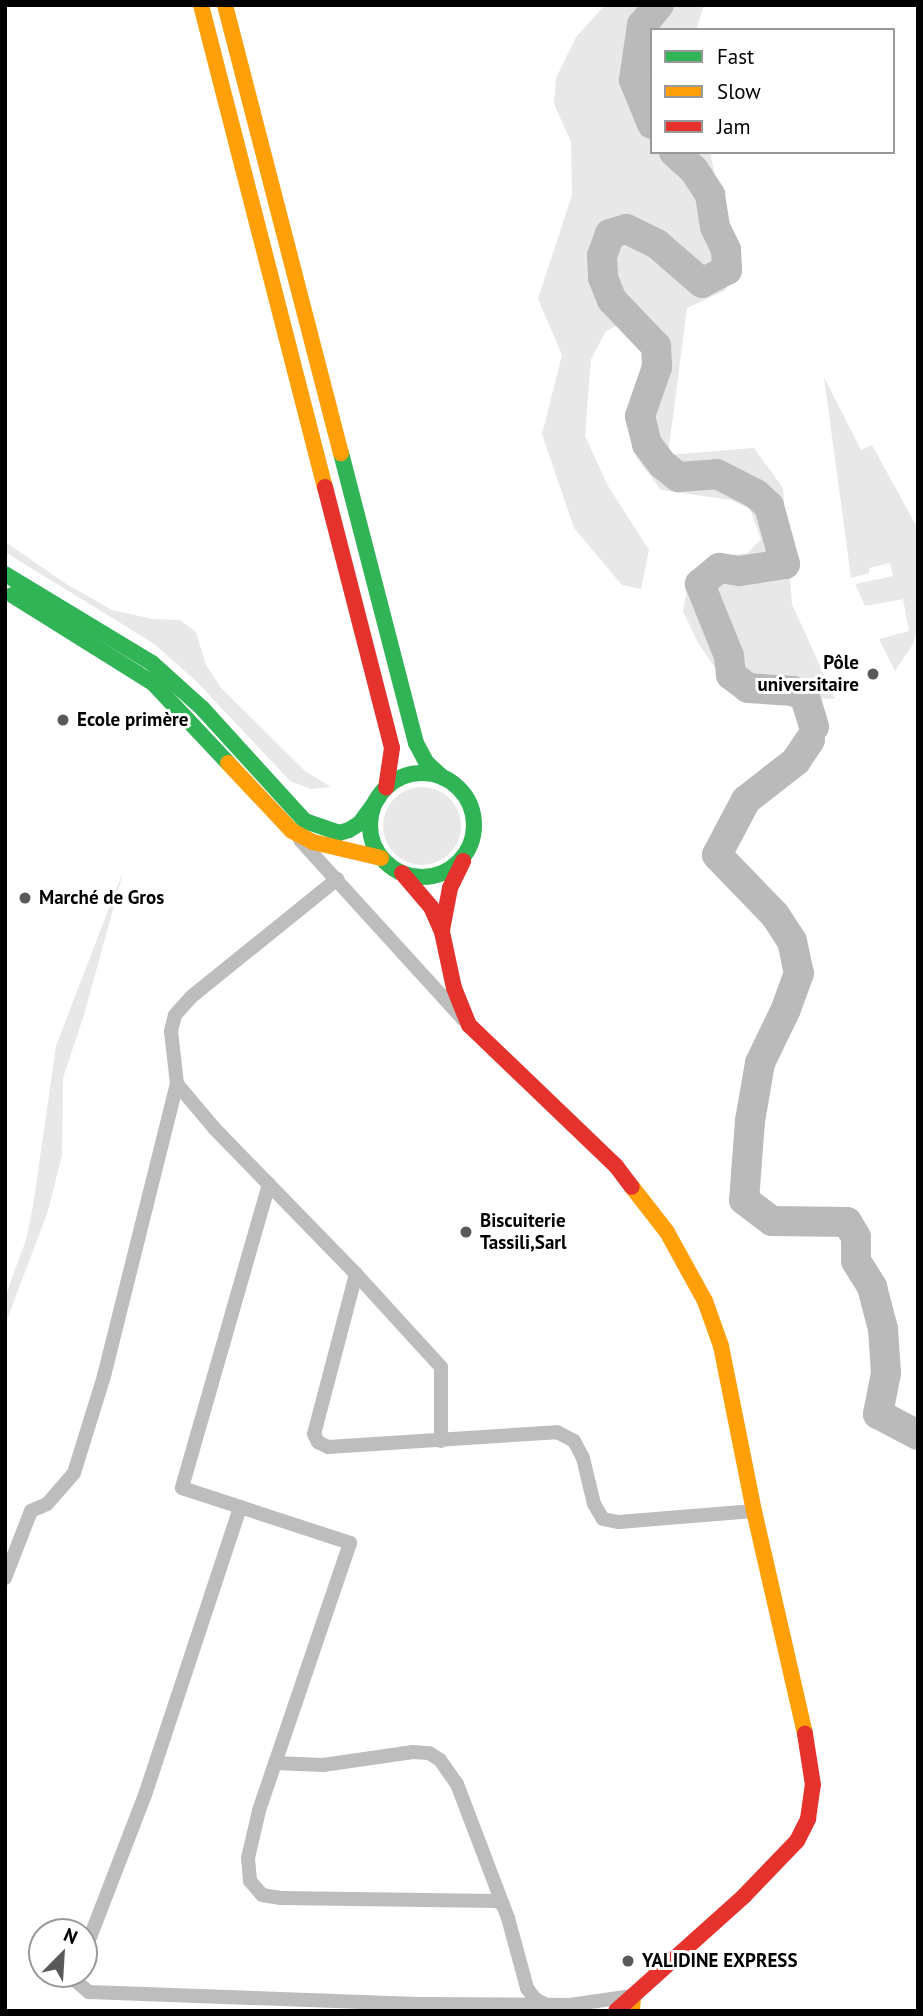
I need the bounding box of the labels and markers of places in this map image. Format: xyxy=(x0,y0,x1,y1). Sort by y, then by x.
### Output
place label: Pôle universitaire xyxy=(757,652,859,696)
marker: Pôle universitaire xyxy=(865,666,881,682)
place label: Ecole primère xyxy=(77,709,188,731)
marker: Ecole primère xyxy=(55,712,71,728)
place label: Marché de Gros xyxy=(39,887,164,909)
marker: Marché de Gros xyxy=(17,890,33,906)
place label: Biscuiterie Tassili,Sarl xyxy=(480,1210,567,1254)
marker: Biscuiterie Tassili,Sarl xyxy=(458,1224,474,1240)
place label: YALIDINE EXPRESS xyxy=(642,1950,797,1972)
marker: YALIDINE EXPRESS xyxy=(620,1953,636,1969)

